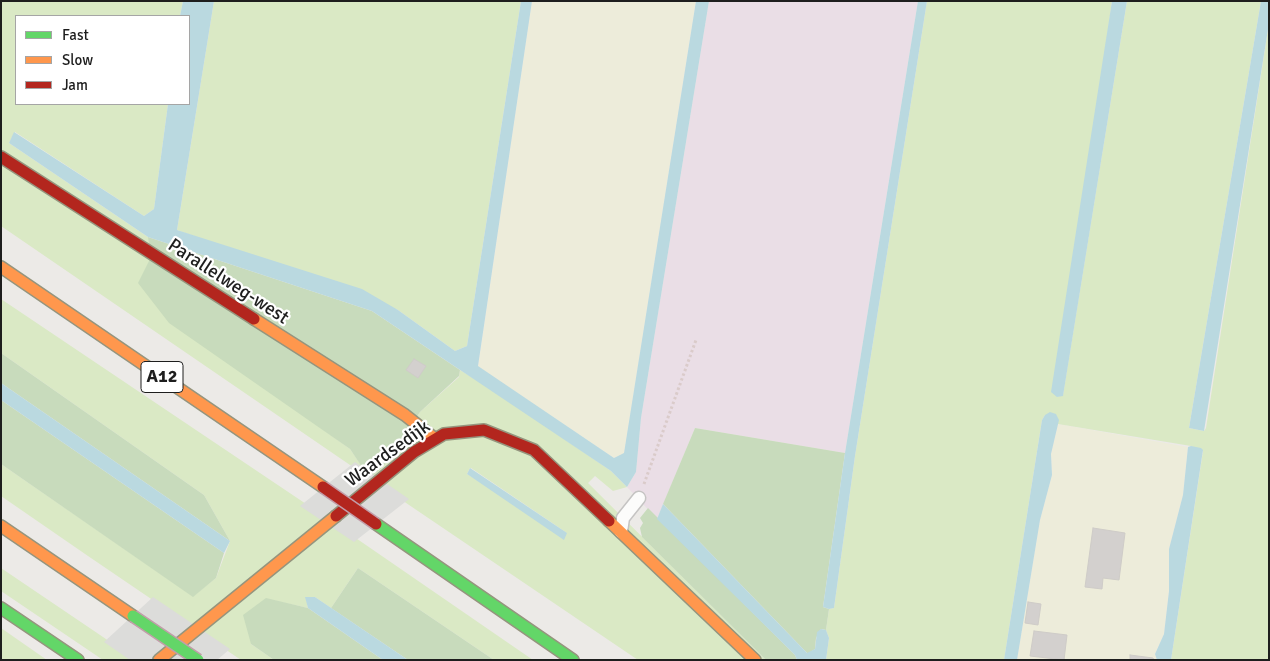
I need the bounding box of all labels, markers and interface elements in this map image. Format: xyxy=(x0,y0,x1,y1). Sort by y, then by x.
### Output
legend xyxy=(15,15,190,105)
text: Fast xyxy=(62,26,89,44)
text: Slow xyxy=(62,51,93,69)
text: Jam xyxy=(62,76,88,94)
street label: Parallelweg-west xyxy=(163,234,293,330)
road number: A12 xyxy=(141,362,183,392)
street label: Waardsedijk xyxy=(341,416,435,492)

